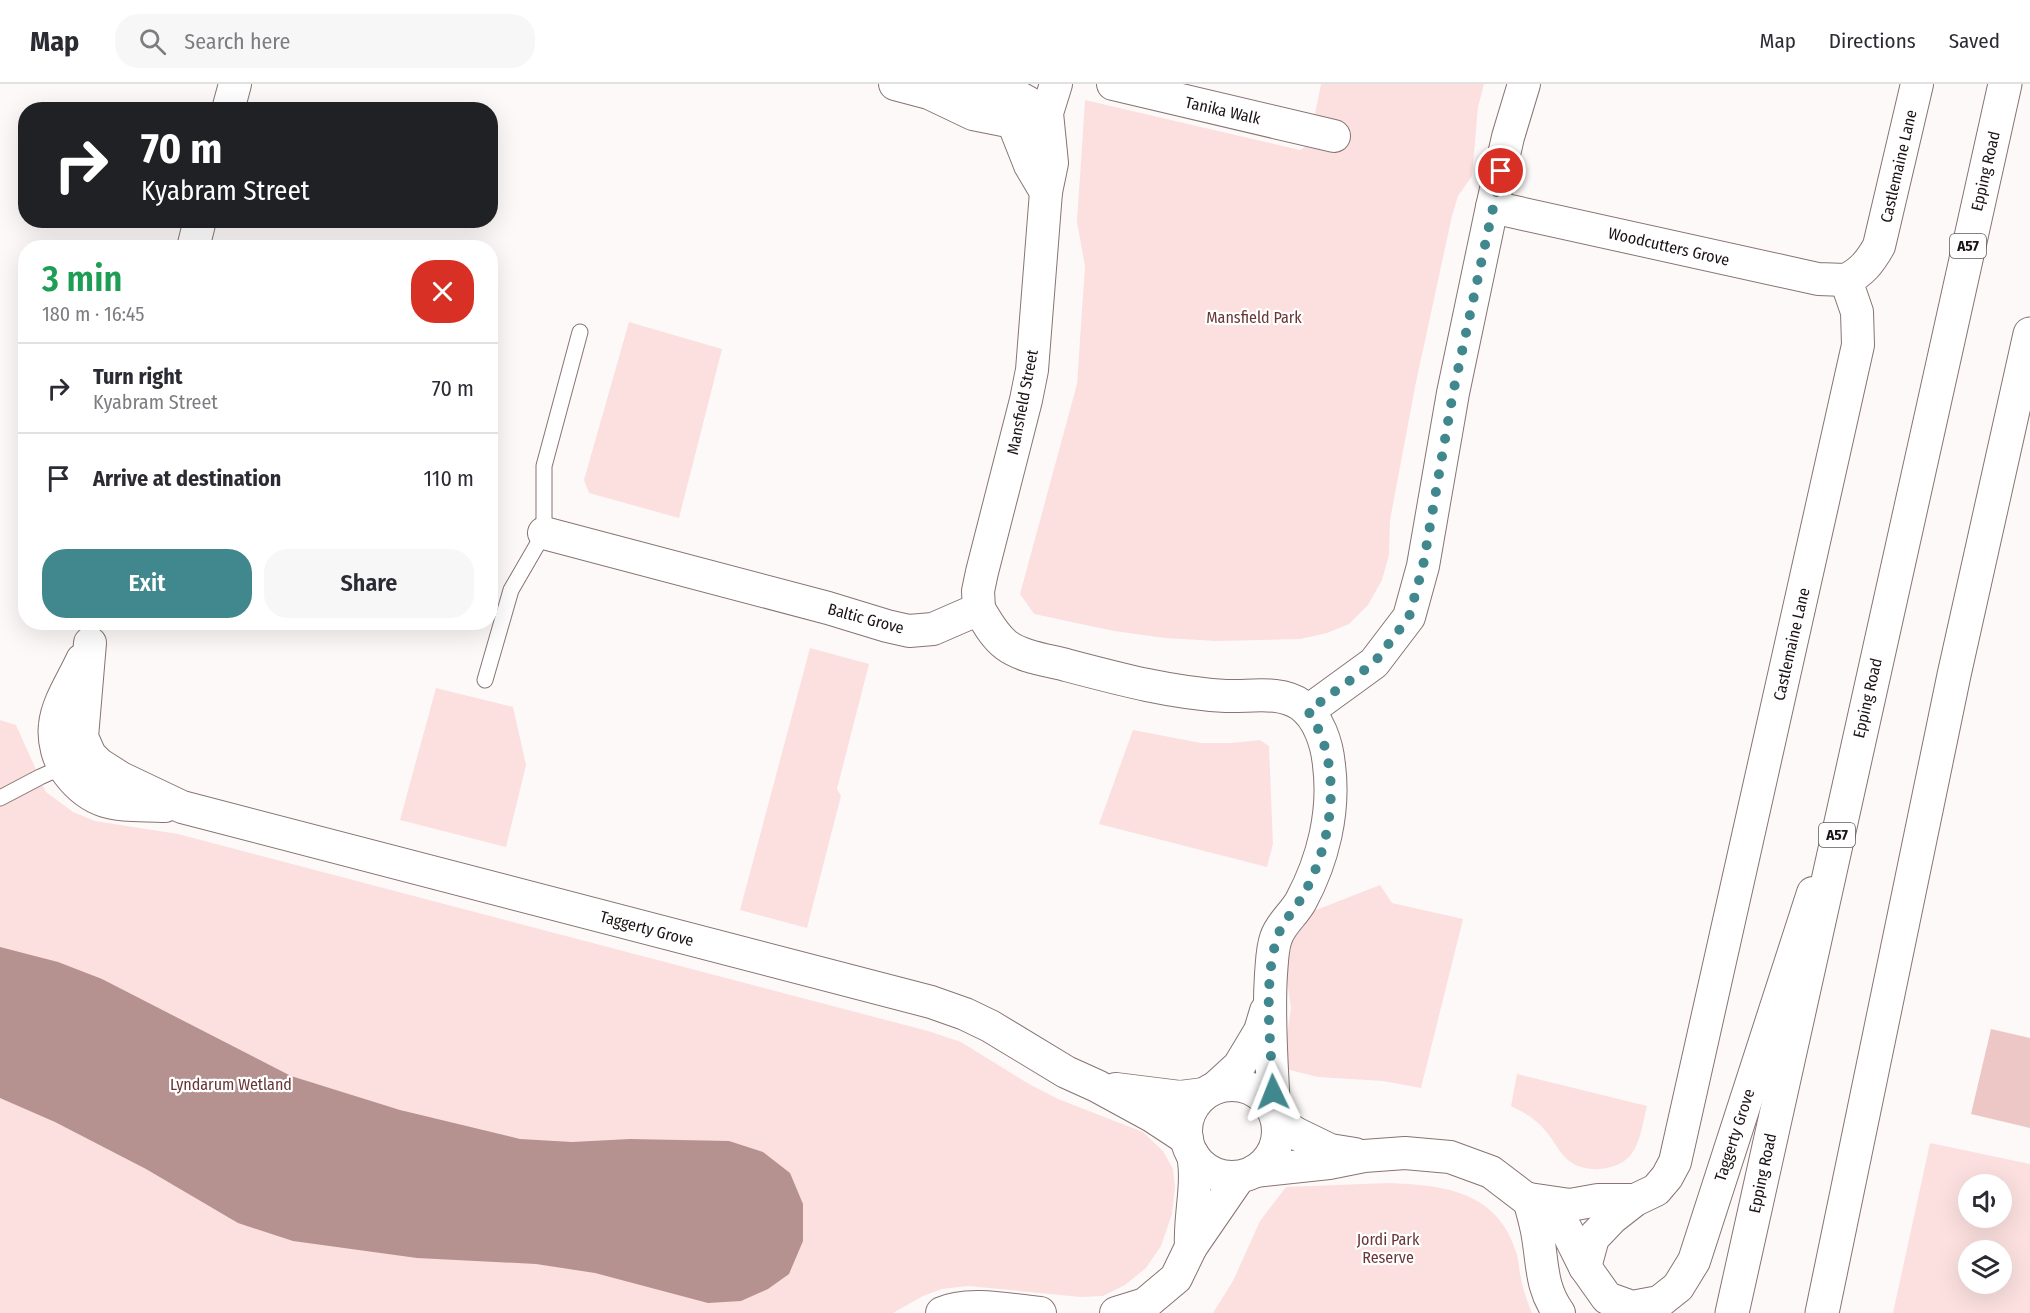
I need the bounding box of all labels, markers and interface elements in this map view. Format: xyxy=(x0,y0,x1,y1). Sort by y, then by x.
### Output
search box xyxy=(115,14,535,68)
text: Map xyxy=(30,25,79,58)
icon: search xyxy=(136,25,169,58)
text: Search here xyxy=(184,28,290,55)
text: Map xyxy=(1759,28,1796,54)
text: Directions xyxy=(1829,28,1916,54)
text: Saved xyxy=(1949,28,2000,54)
street label: Tanika Walk xyxy=(1183,93,1263,128)
street label: Castlemaine Lane xyxy=(1876,108,1921,224)
text: 70 m xyxy=(141,124,222,174)
icon: right xyxy=(42,126,120,204)
street label: Epping Road xyxy=(1967,129,2004,213)
pin xyxy=(1475,145,1526,196)
icon: arrive xyxy=(1484,154,1517,187)
text: Kyabram Street xyxy=(141,175,310,207)
street label: Woodcutters Grove xyxy=(1606,223,1732,270)
road number: A57 xyxy=(1950,234,1986,258)
text: 3 min xyxy=(42,257,122,301)
button: close xyxy=(411,260,474,323)
text: 180 m · 16:45 xyxy=(42,302,144,326)
park label: Mansfield Park xyxy=(1206,308,1302,327)
street label: Mansfield Street xyxy=(1003,347,1042,456)
text: Turn right xyxy=(93,363,182,390)
icon: right xyxy=(42,372,75,405)
text: 70 m xyxy=(432,375,474,402)
text: Kyabram Street xyxy=(93,390,218,414)
icon: arrive xyxy=(42,462,75,495)
text: Arrive at destination xyxy=(93,465,281,492)
text: 110 m xyxy=(424,465,474,492)
button: Exit xyxy=(42,549,252,618)
button: Share xyxy=(264,549,474,618)
street label: Castlemaine Lane xyxy=(1769,586,1814,702)
street label: Baltic Grove xyxy=(826,599,906,638)
street label: Epping Road xyxy=(1849,656,1886,740)
road number: A57 xyxy=(1819,823,1855,847)
street label: Taggerty Grove xyxy=(598,907,696,950)
position arrow xyxy=(1241,1060,1305,1124)
park label: Lyndarum Wetland xyxy=(170,1075,292,1094)
street label: Taggerty Grove xyxy=(1711,1086,1758,1184)
street label: Epping Road xyxy=(1745,1131,1780,1215)
map controls xyxy=(1958,1174,2012,1294)
button: sound xyxy=(1958,1174,2012,1228)
park label: Jordi Park Reserve xyxy=(1357,1230,1420,1267)
button: layers xyxy=(1958,1240,2012,1294)

